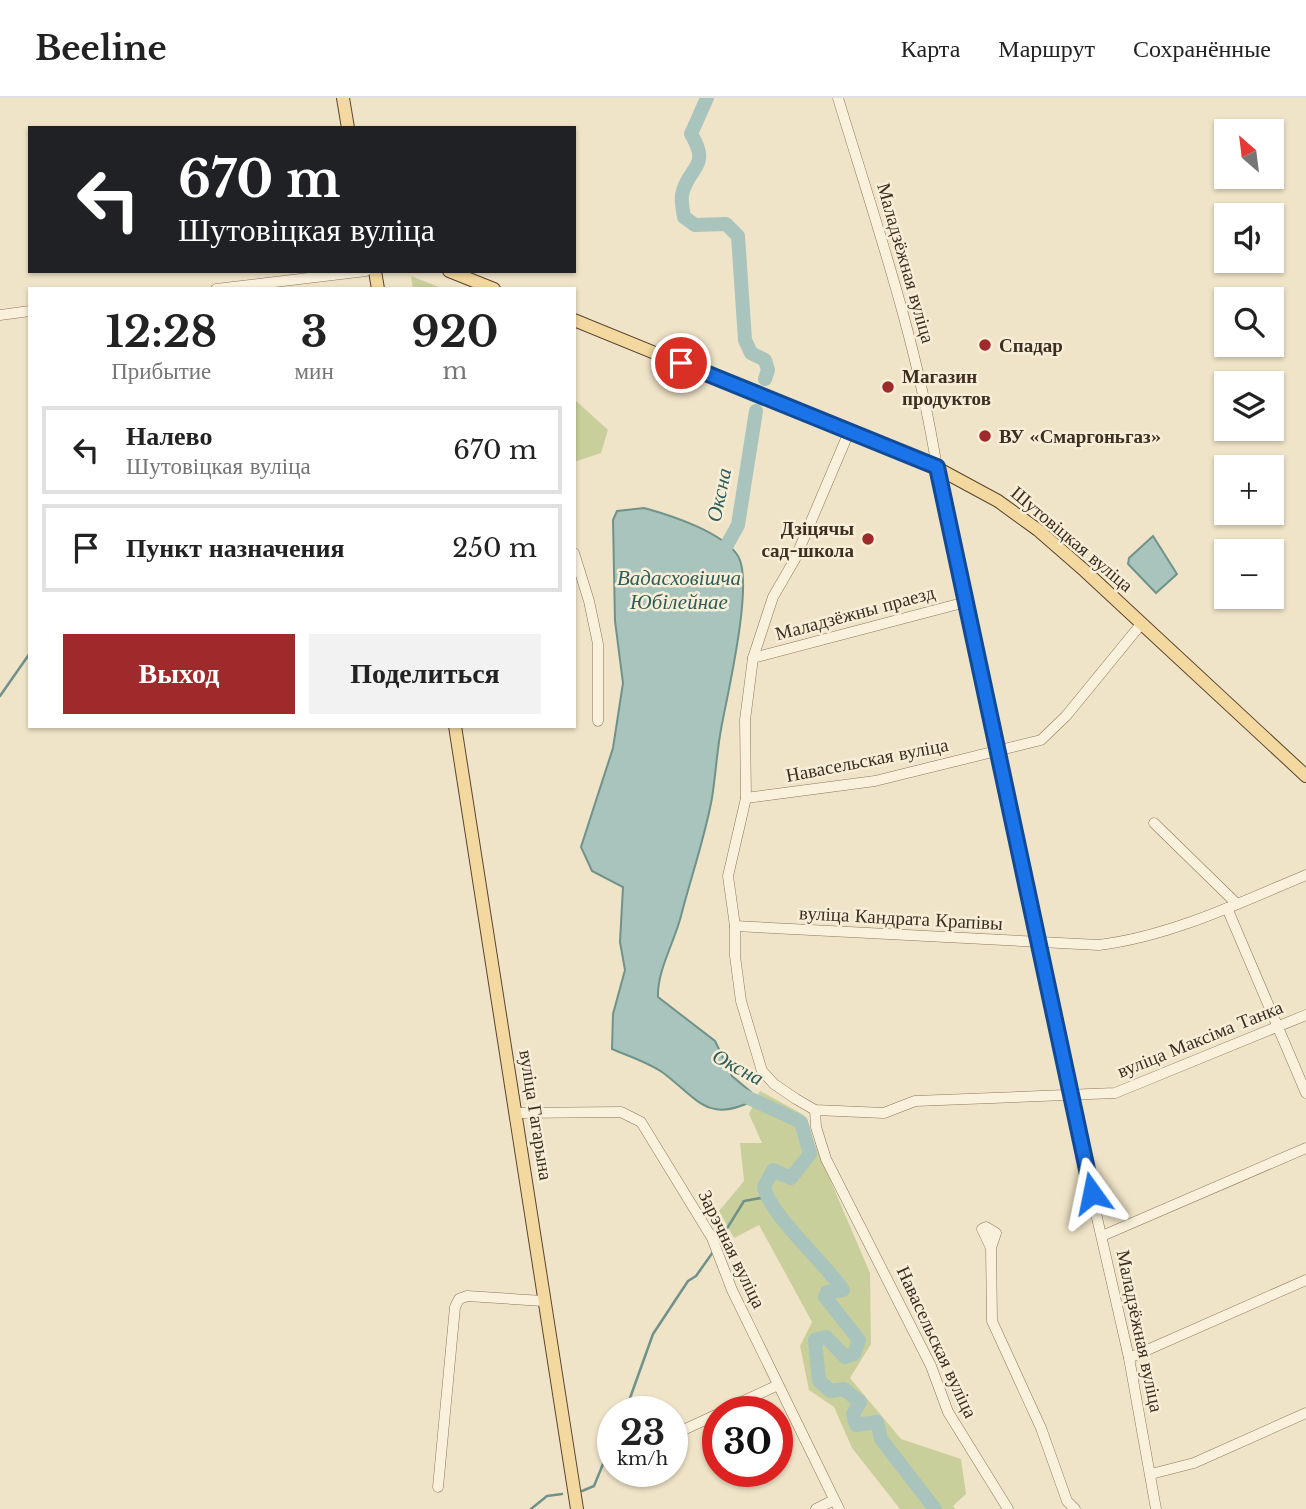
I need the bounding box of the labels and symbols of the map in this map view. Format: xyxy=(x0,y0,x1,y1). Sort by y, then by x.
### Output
north arrow xyxy=(1214,119,1284,189)
street label: Маладзёжная вуліца xyxy=(872,180,940,346)
pin xyxy=(651,333,711,393)
place label: Спадар xyxy=(999,334,1063,357)
marker: Спадар xyxy=(977,337,993,353)
place label: Магазин продуктов xyxy=(902,365,991,410)
marker: Магазин продуктов xyxy=(880,379,896,395)
place label: ВУ «Смаргоньгаз» xyxy=(999,425,1161,448)
marker: ВУ «Смаргоньгаз» xyxy=(977,428,993,444)
water label: Оксна xyxy=(701,466,737,524)
street label: Шутовіцкая вуліца xyxy=(1006,481,1138,597)
place label: Дзіцячы сад-школа xyxy=(761,517,854,562)
marker: Дзіцячы сад-школа xyxy=(860,531,876,547)
water label: Вадасховішча Юбілейнае xyxy=(617,565,741,615)
street label: Маладзёжны праезд xyxy=(773,581,938,645)
street label: Навасельская вуліца xyxy=(784,733,951,787)
street label: вуліца Кандрата Крапівы xyxy=(799,901,1004,935)
street label: вуліца Максіма Танка xyxy=(1114,995,1287,1083)
water label: Оксна xyxy=(708,1043,768,1091)
street label: вуліца Гагарына xyxy=(514,1048,558,1182)
position arrow xyxy=(1055,1156,1129,1230)
street label: Зарэчная вуліца xyxy=(693,1186,771,1312)
street label: Маладзёжная вуліца xyxy=(1112,1248,1169,1415)
street label: Навасельская вуліца xyxy=(892,1262,983,1422)
speed limit sign: 30 xyxy=(702,1396,793,1487)

